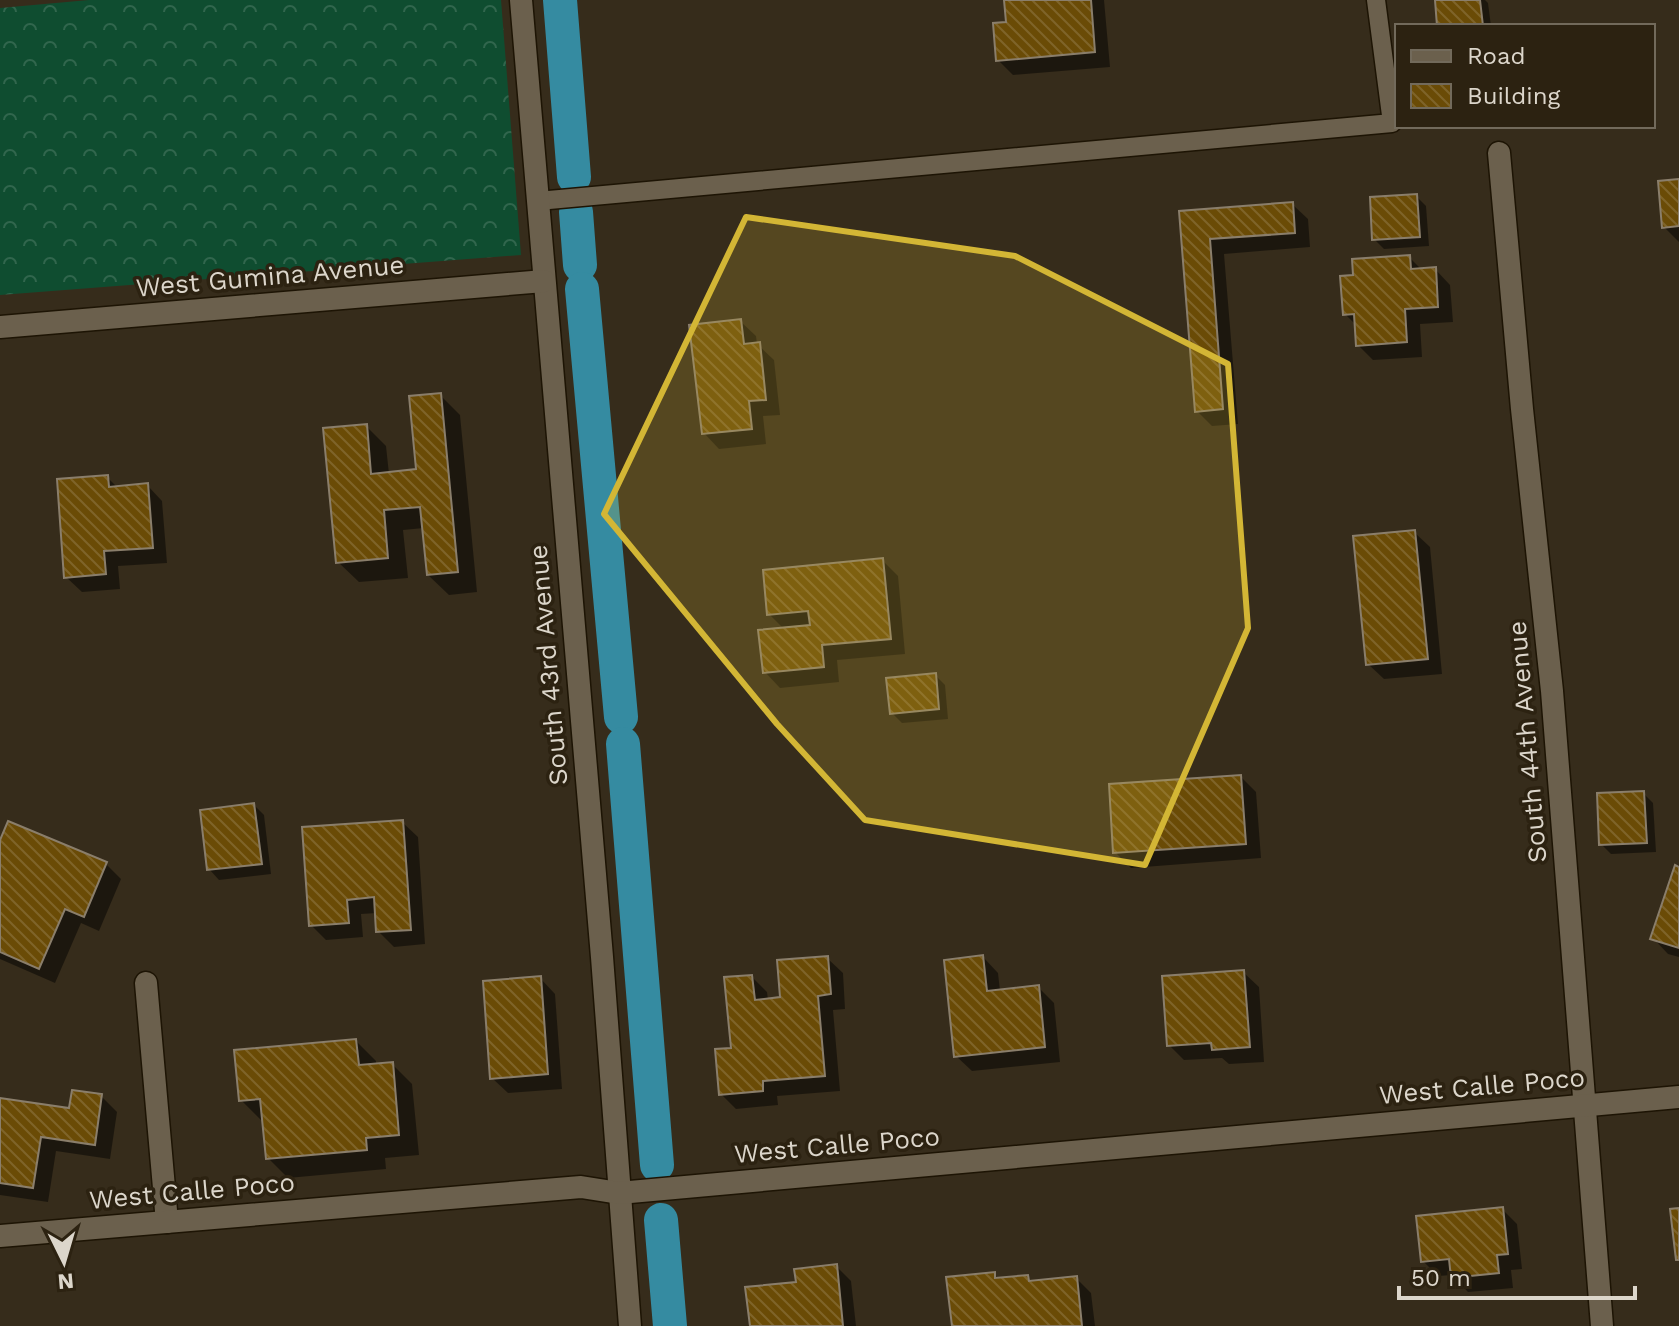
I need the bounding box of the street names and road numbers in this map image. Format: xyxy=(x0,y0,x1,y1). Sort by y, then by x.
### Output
street label: West Gumina Avenue xyxy=(135,249,405,303)
street label: South 43rd Avenue xyxy=(523,543,573,787)
street label: South 44th Avenue xyxy=(1501,620,1553,864)
street label: West Calle Poco xyxy=(1378,1062,1586,1110)
street label: West Calle Poco xyxy=(733,1121,941,1169)
street label: West Calle Poco xyxy=(88,1167,296,1215)

